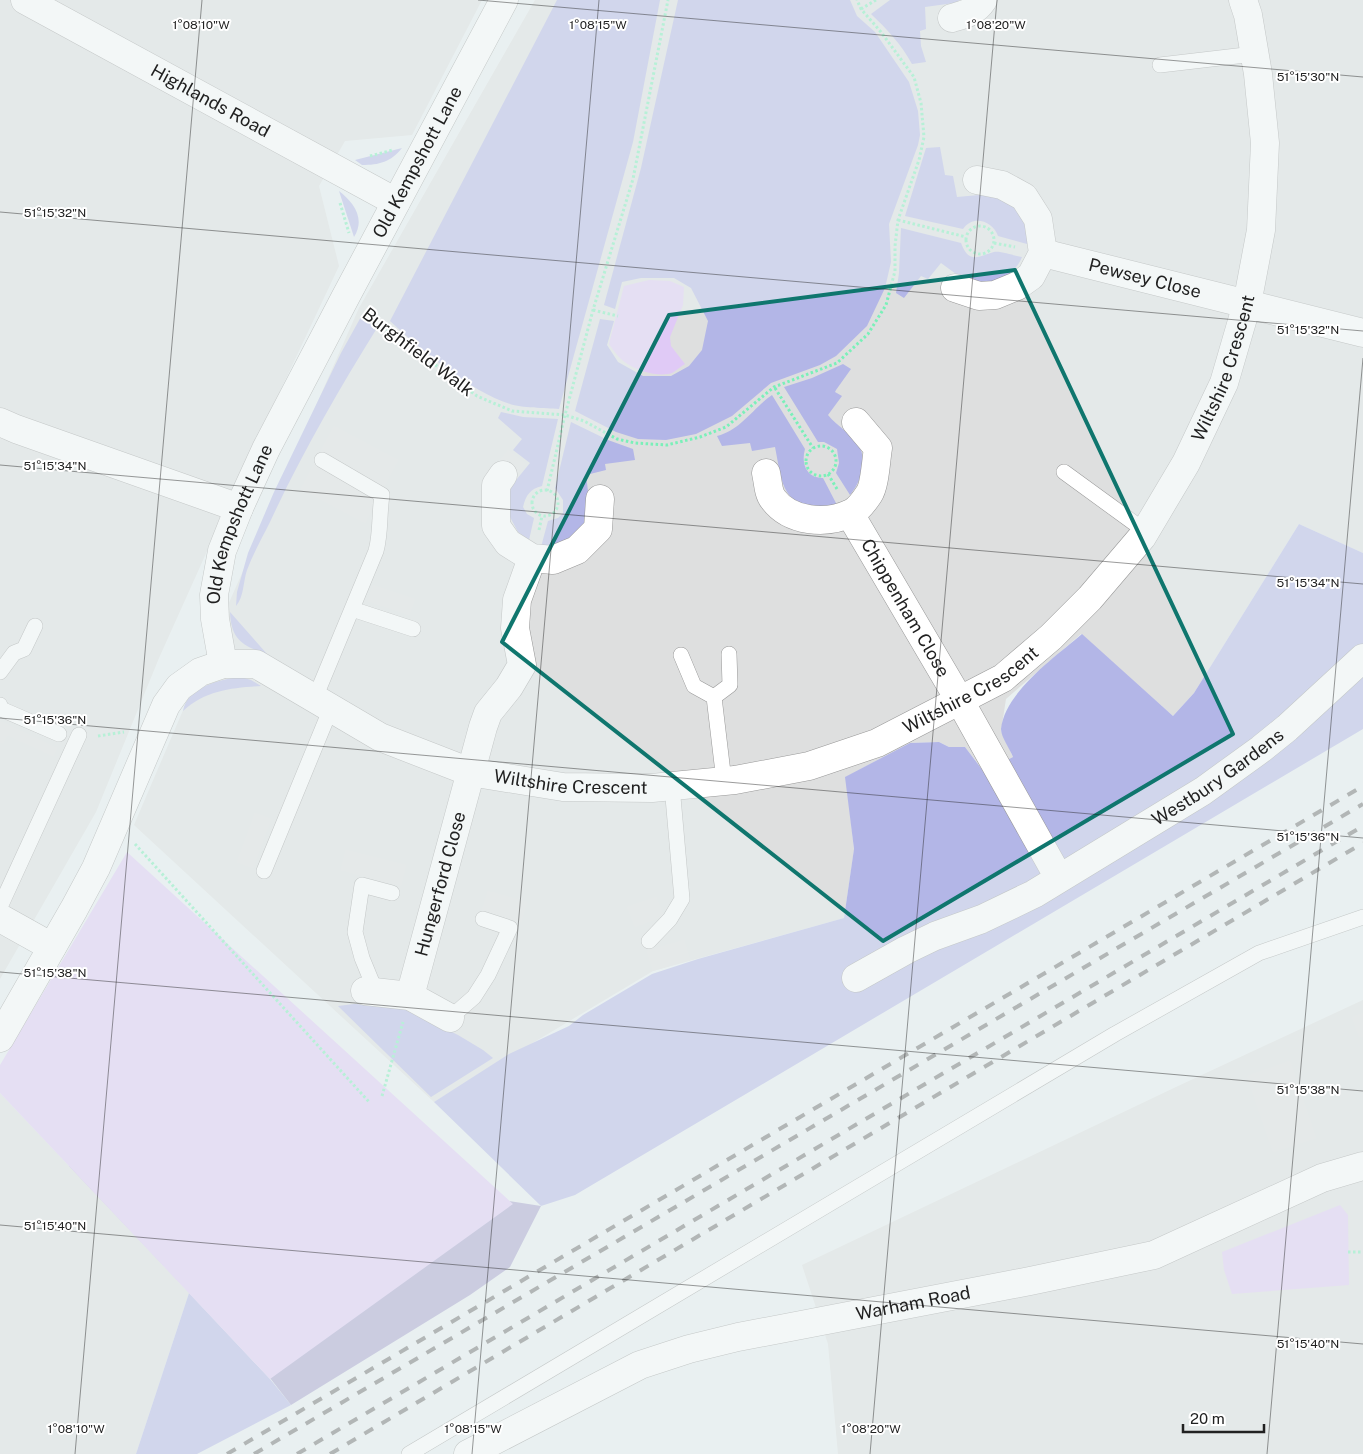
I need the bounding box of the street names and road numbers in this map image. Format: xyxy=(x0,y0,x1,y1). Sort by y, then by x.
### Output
street label: Highlands Road xyxy=(147,60,274,141)
street label: Old Kempshott Lane xyxy=(368,82,466,241)
street label: Pewsey Close xyxy=(1087,254,1203,302)
street label: Wiltshire Crescent xyxy=(1187,293,1258,444)
street label: Burghfield Walk xyxy=(359,303,478,400)
street label: Old Kempshott Lane xyxy=(203,441,277,605)
street label: Chippenham Close xyxy=(857,535,954,681)
street label: Wiltshire Crescent xyxy=(899,642,1042,738)
street label: Westbury Gardens xyxy=(1148,724,1287,830)
street label: Wiltshire Crescent xyxy=(492,765,648,798)
street label: Hungerford Close xyxy=(410,809,470,959)
street label: Warham Road xyxy=(854,1282,972,1324)

